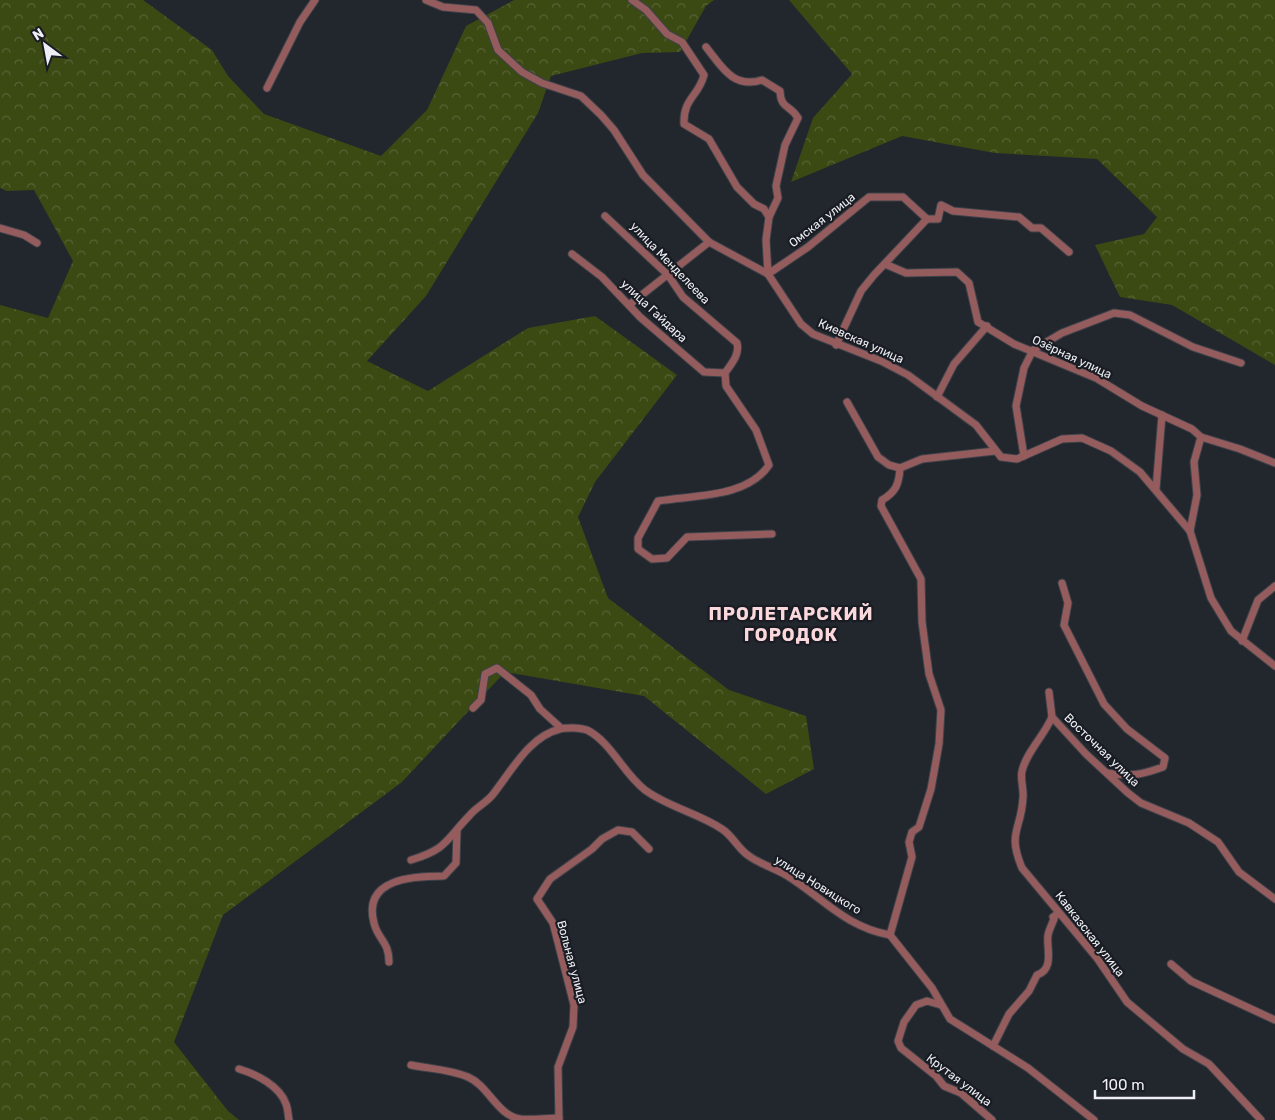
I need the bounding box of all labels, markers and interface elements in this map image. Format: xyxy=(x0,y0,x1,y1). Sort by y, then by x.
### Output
north arrow xyxy=(20,20,70,70)
text: N xyxy=(30,25,47,44)
street label: Омская улица xyxy=(786,190,858,250)
street label: улица Менделеева xyxy=(627,219,713,307)
street label: улица Гайдара xyxy=(618,277,690,345)
street label: Киевская улица xyxy=(816,316,906,366)
street label: Озёрная улица xyxy=(1030,332,1114,382)
district label: ПРОЛЕТАРСКИЙ ГОРОДОК xyxy=(708,603,874,646)
street label: Восточная улица xyxy=(1061,711,1143,789)
street label: улица Новицкого xyxy=(772,853,864,917)
street label: Кавказская улица xyxy=(1052,889,1128,979)
street label: Вольная улица xyxy=(554,919,590,1005)
street label: Крутая улица xyxy=(924,1051,994,1109)
scale bar xyxy=(1095,1068,1194,1100)
text: 100 m xyxy=(1102,1076,1144,1094)

